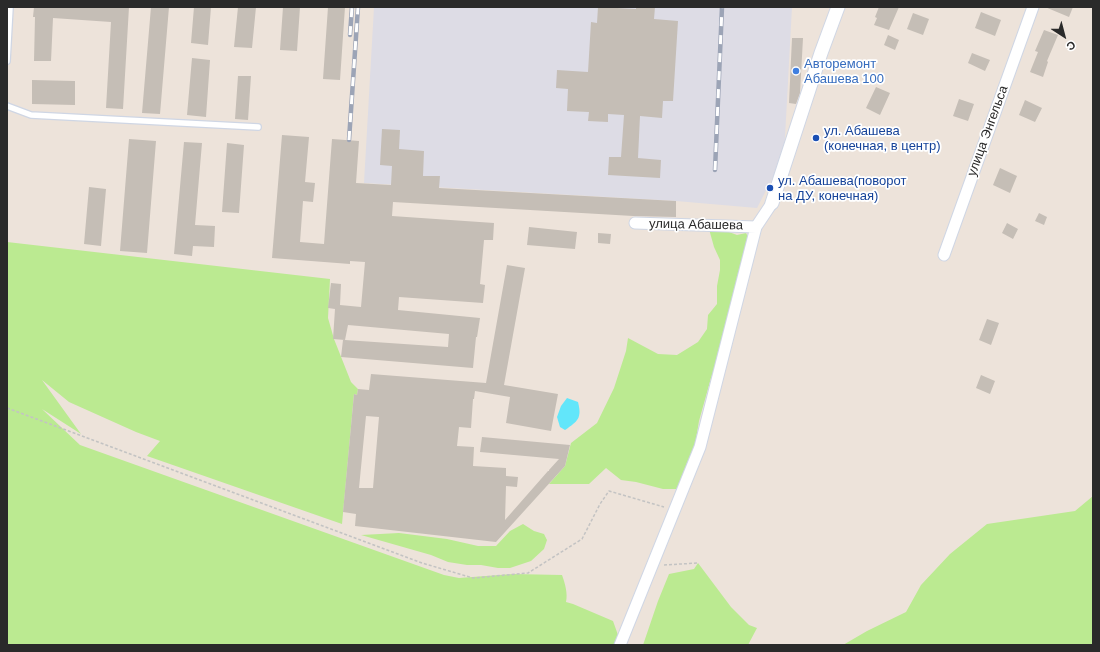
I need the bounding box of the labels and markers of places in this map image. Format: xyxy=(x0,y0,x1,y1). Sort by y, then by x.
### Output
place label: Авторемонт Абашева 100 xyxy=(804,56,884,87)
marker: Авторемонт Абашева 100 xyxy=(791,66,801,76)
place label: ул. Абашева (конечная, в центр) xyxy=(824,123,941,154)
marker: ул. Абашева (конечная, в центр) xyxy=(811,133,821,143)
place label: ул. Абашева(поворот на ДУ, конечная) xyxy=(778,173,906,204)
marker: ул. Абашева(поворот на ДУ, конечная) xyxy=(765,183,775,193)

